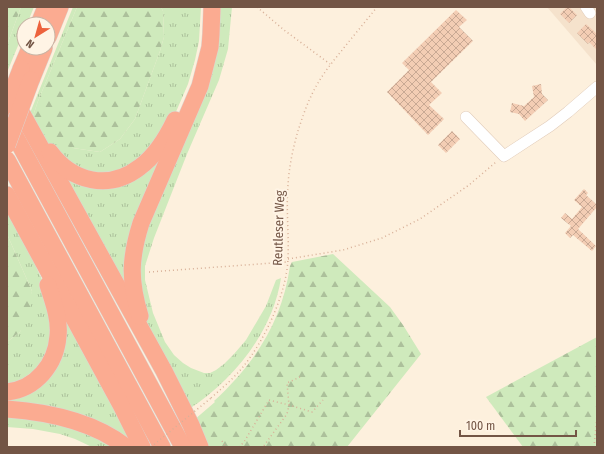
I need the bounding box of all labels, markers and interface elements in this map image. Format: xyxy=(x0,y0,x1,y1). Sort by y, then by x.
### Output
north arrow xyxy=(16,16,56,56)
text: N xyxy=(24,36,37,51)
street label: Reutleser Weg xyxy=(270,189,287,266)
scale bar xyxy=(460,412,576,438)
text: 100 m xyxy=(466,419,495,433)

